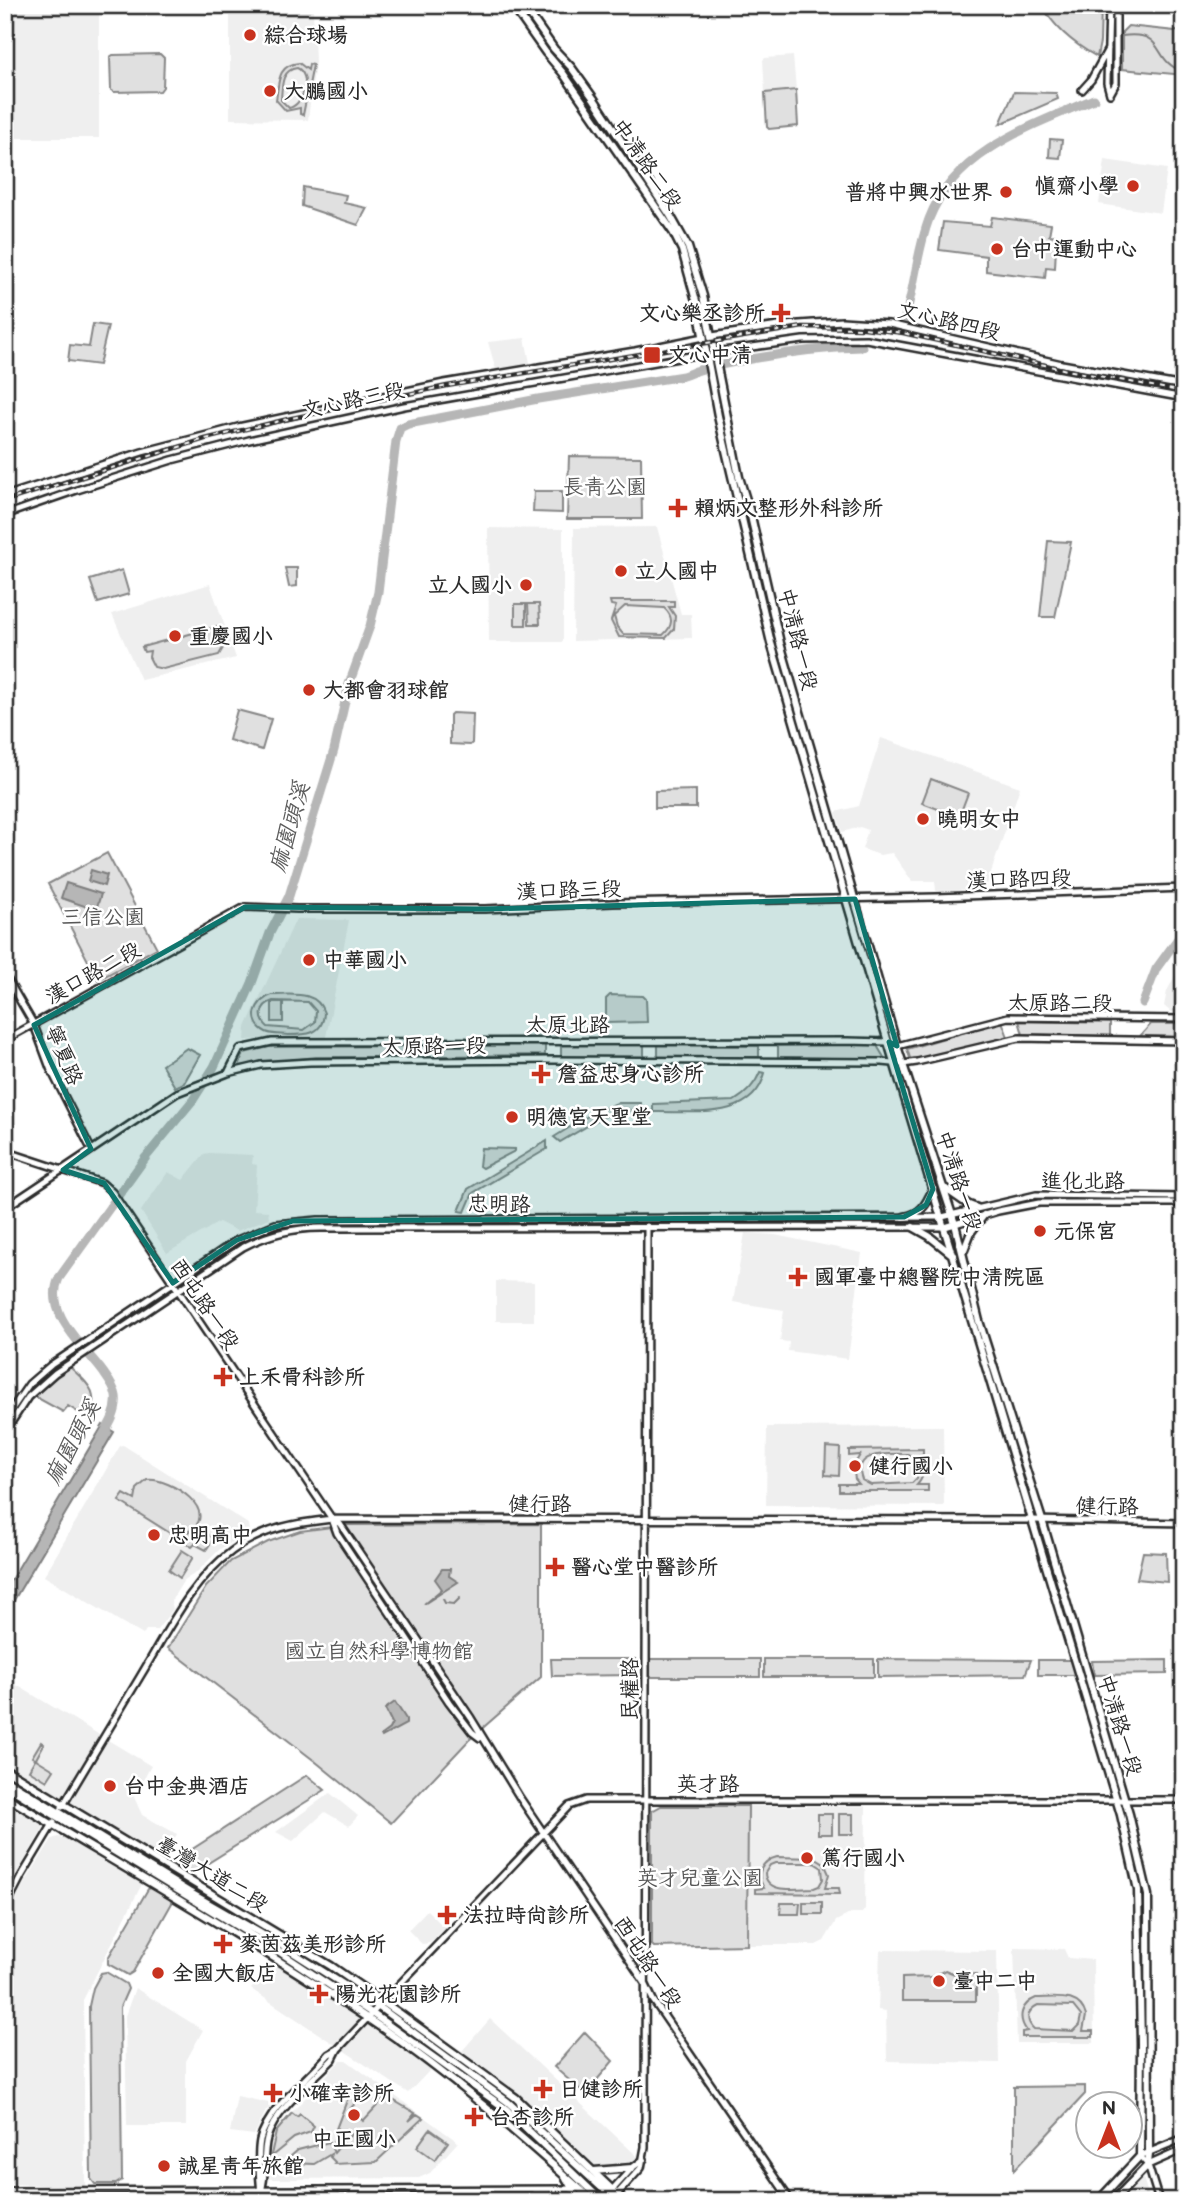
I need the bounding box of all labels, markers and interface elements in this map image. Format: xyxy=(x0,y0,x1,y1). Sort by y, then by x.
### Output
place label: 綜合球場 xyxy=(264,23,348,48)
marker: 綜合球場 xyxy=(242,27,258,43)
place label: 大鵬國小 xyxy=(284,79,368,104)
marker: 大鵬國小 xyxy=(262,83,278,99)
street label: 中清路二段 xyxy=(606,114,687,214)
place label: 慎齋小學 xyxy=(1035,174,1119,199)
marker: 慎齋小學 xyxy=(1125,178,1141,194)
place label: 普將中興水世界 xyxy=(845,180,992,205)
marker: 普將中興水世界 xyxy=(998,184,1014,200)
place label: 台中運動中心 xyxy=(1011,237,1137,262)
marker: 台中運動中心 xyxy=(989,241,1005,257)
street label: 文心路四段 xyxy=(895,297,1003,345)
place label: 文心樂丞診所 xyxy=(639,301,765,326)
marker: 文心樂丞診所 xyxy=(771,303,791,323)
place label: 文心中清 xyxy=(668,343,752,368)
marker: 文心中清 xyxy=(642,345,662,365)
street label: 文心路三段 xyxy=(299,377,407,424)
park label: 長青公園 xyxy=(563,475,647,500)
place label: 賴炳文整形外科診所 xyxy=(694,496,883,521)
marker: 賴炳文整形外科診所 xyxy=(668,498,688,518)
place label: 立人國中 xyxy=(635,559,719,584)
marker: 立人國中 xyxy=(613,563,629,579)
place label: 立人國小 xyxy=(428,573,512,598)
marker: 立人國小 xyxy=(518,577,534,593)
street label: 中清路一段 xyxy=(773,585,822,693)
place label: 重慶國小 xyxy=(189,624,273,649)
marker: 重慶國小 xyxy=(167,628,183,644)
place label: 大都會羽球館 xyxy=(323,678,449,703)
marker: 大都會羽球館 xyxy=(301,682,317,698)
water label: 麻園頭溪 xyxy=(264,777,317,875)
place label: 曉明女中 xyxy=(937,807,1021,832)
marker: 曉明女中 xyxy=(915,811,931,827)
street label: 漢口路四段 xyxy=(966,865,1072,894)
street label: 漢口路三段 xyxy=(516,876,622,905)
park label: 三信公園 xyxy=(61,905,145,930)
street label: 漢口路二段 xyxy=(41,937,145,1010)
place label: 中華國小 xyxy=(323,948,407,973)
marker: 中華國小 xyxy=(301,952,317,968)
street label: 太原路二段 xyxy=(1008,991,1113,1016)
street label: 太原北路 xyxy=(526,1013,610,1038)
street label: 寧夏路 xyxy=(40,1021,87,1089)
street label: 太原路一段 xyxy=(381,1033,487,1060)
place label: 詹益忠身心診所 xyxy=(557,1062,704,1087)
marker: 詹益忠身心診所 xyxy=(531,1064,551,1084)
place label: 明德宮天聖堂 xyxy=(526,1105,652,1130)
marker: 明德宮天聖堂 xyxy=(504,1109,520,1125)
street label: 中清路一段 xyxy=(930,1127,987,1235)
street label: 進化北路 xyxy=(1041,1169,1125,1194)
street label: 忠明路 xyxy=(467,1191,531,1218)
place label: 元保宮 xyxy=(1054,1219,1117,1244)
marker: 元保宮 xyxy=(1032,1223,1048,1239)
street label: 西屯路一段 xyxy=(165,1254,244,1355)
place label: 國軍臺中總醫院中清院區 xyxy=(814,1265,1045,1290)
marker: 國軍臺中總醫院中清院區 xyxy=(788,1267,808,1287)
place label: 上禾骨科診所 xyxy=(239,1365,365,1390)
marker: 上禾骨科診所 xyxy=(213,1367,233,1387)
water label: 麻園頭溪 xyxy=(39,1394,108,1490)
place label: 健行國小 xyxy=(869,1454,953,1479)
marker: 健行國小 xyxy=(847,1458,863,1474)
street label: 健行路 xyxy=(509,1492,572,1517)
street label: 健行路 xyxy=(1075,1493,1139,1520)
place label: 忠明高中 xyxy=(168,1523,252,1548)
marker: 忠明高中 xyxy=(146,1527,162,1543)
place label: 醫心堂中醫診所 xyxy=(571,1555,718,1580)
marker: 醫心堂中醫診所 xyxy=(545,1557,565,1577)
park label: 國立自然科學博物館 xyxy=(285,1639,474,1664)
street label: 民權路 xyxy=(618,1658,643,1721)
street label: 中清路一段 xyxy=(1092,1671,1147,1779)
street label: 英才路 xyxy=(677,1772,740,1797)
place label: 台中金典酒店 xyxy=(124,1774,250,1799)
marker: 台中金典酒店 xyxy=(102,1778,118,1794)
street label: 臺灣大道二段 xyxy=(151,1831,272,1918)
place label: 篤行國小 xyxy=(821,1846,905,1871)
marker: 篤行國小 xyxy=(799,1850,815,1866)
park label: 英才兒童公園 xyxy=(637,1866,763,1891)
place label: 法拉時尚診所 xyxy=(463,1903,589,1928)
marker: 法拉時尚診所 xyxy=(437,1905,457,1925)
street label: 西屯路一段 xyxy=(609,1911,687,2013)
place label: 麥茵茲美形診所 xyxy=(239,1932,386,1957)
marker: 麥茵茲美形診所 xyxy=(213,1934,233,1954)
place label: 全國大飯店 xyxy=(172,1961,277,1986)
marker: 全國大飯店 xyxy=(150,1965,166,1981)
place label: 臺中二中 xyxy=(953,1969,1037,1994)
marker: 臺中二中 xyxy=(931,1973,947,1989)
place label: 陽光花園診所 xyxy=(335,1982,461,2007)
marker: 陽光花園診所 xyxy=(309,1984,329,2004)
place label: 日健診所 xyxy=(559,2077,643,2102)
marker: 日健診所 xyxy=(533,2079,553,2099)
place label: 小確幸診所 xyxy=(289,2081,394,2106)
marker: 小確幸診所 xyxy=(263,2083,283,2103)
north arrow xyxy=(1074,2090,1144,2160)
text: N xyxy=(1102,2098,1116,2121)
place label: 台杏診所 xyxy=(490,2105,574,2130)
marker: 中正國小 xyxy=(346,2107,362,2123)
marker: 台杏診所 xyxy=(464,2107,484,2127)
place label: 中正國小 xyxy=(312,2127,396,2152)
place label: 誠星青年旅館 xyxy=(178,2154,304,2179)
marker: 誠星青年旅館 xyxy=(156,2158,172,2174)

